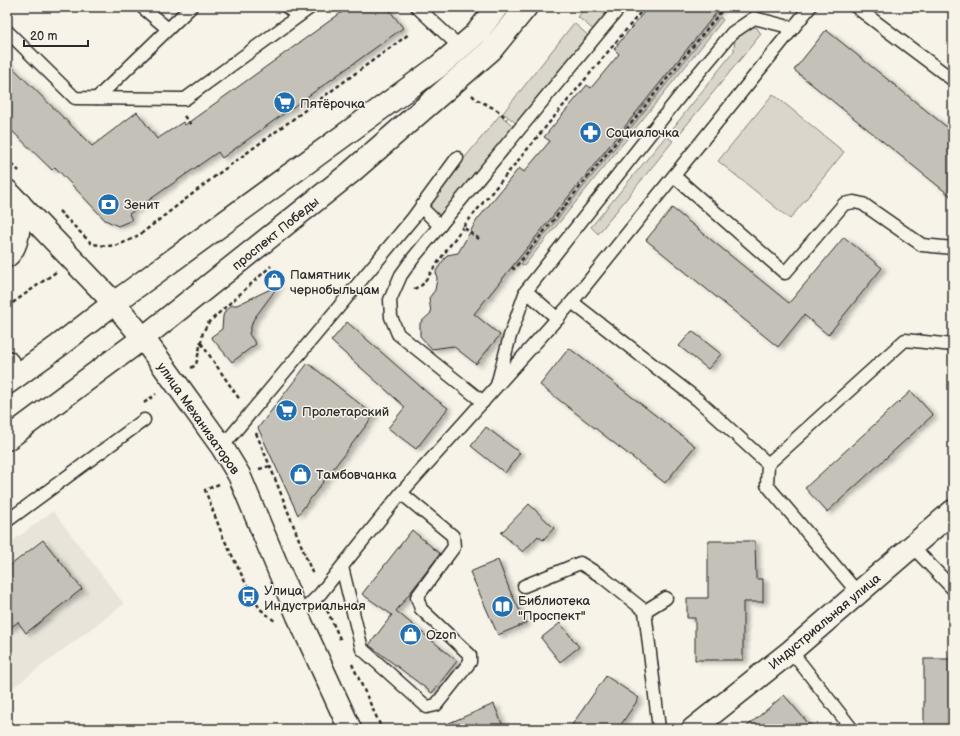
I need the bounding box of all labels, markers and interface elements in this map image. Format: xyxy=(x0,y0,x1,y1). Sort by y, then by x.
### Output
scale bar xyxy=(24,22,88,48)
text: 20 m xyxy=(30,29,57,44)
supermarket icon: Пятёрочка xyxy=(272,90,298,116)
place label: Пятёрочка xyxy=(300,96,365,112)
pharmacy icon: Социалочка xyxy=(578,119,604,145)
place label: Социалочка xyxy=(606,125,680,141)
bank icon: Зенит xyxy=(95,191,121,217)
street label: проспект Победы xyxy=(229,194,322,274)
place label: Зенит xyxy=(124,197,160,213)
place label: Памятник чернобыльцам xyxy=(290,267,380,298)
shop icon: Памятник чернобыльцам xyxy=(262,268,288,294)
street label: улица Механизаторов xyxy=(153,359,243,478)
supermarket icon: Пролетарский xyxy=(273,398,299,424)
place label: Пролетарский xyxy=(302,404,389,420)
shop icon: Тамбовчанка xyxy=(287,461,313,487)
place label: Тамбовчанка xyxy=(316,467,397,483)
street label: Индустриальная улица xyxy=(765,570,884,673)
place label: Улица Индустриальная xyxy=(264,583,366,614)
bus stop icon: Улица Индустриальная xyxy=(236,584,262,610)
place label: Библиотека "Проспект" xyxy=(518,593,591,624)
library icon: Библиотека "Проспект" xyxy=(489,594,515,620)
shop icon: Ozon xyxy=(398,621,424,647)
place label: Ozon xyxy=(426,627,456,643)

